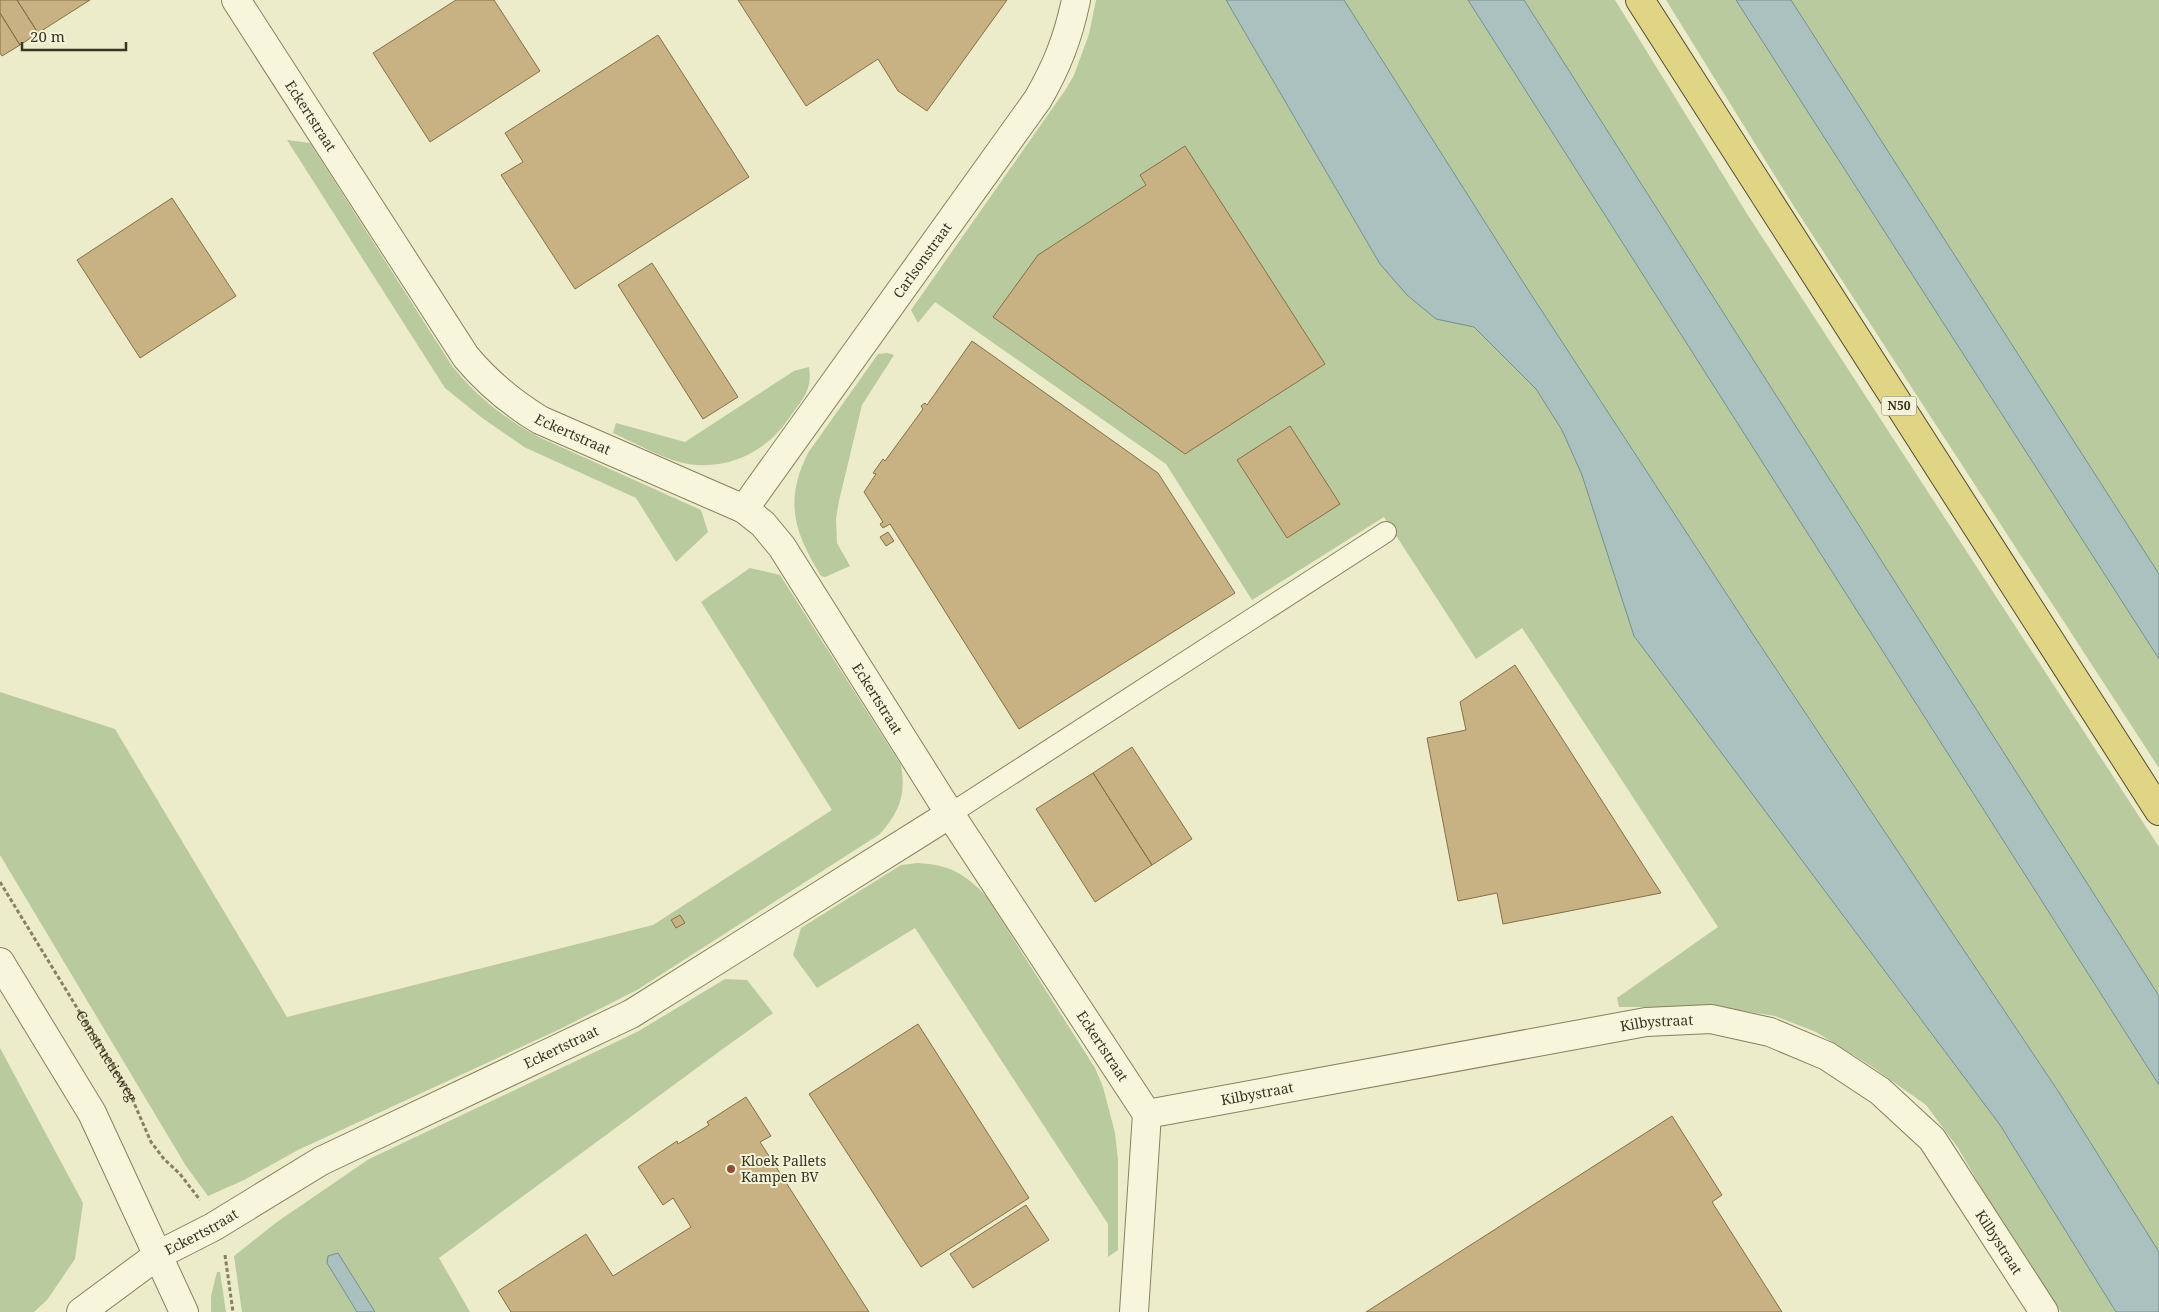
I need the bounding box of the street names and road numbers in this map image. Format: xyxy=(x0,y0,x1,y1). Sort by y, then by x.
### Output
street label: Eckertstraat xyxy=(281,77,341,155)
street label: Carlsonstraat xyxy=(888,218,956,302)
road number: N50 xyxy=(1882,396,1916,416)
street label: Eckertstraat xyxy=(531,409,614,459)
street label: Eckertstraat xyxy=(848,659,907,738)
street label: Constructieweg xyxy=(72,1007,142,1104)
street label: Eckertstraat xyxy=(1073,1007,1133,1085)
street label: Kilbystraat xyxy=(1619,1010,1694,1036)
street label: Eckertstraat xyxy=(520,1021,602,1073)
street label: Kilbystraat xyxy=(1219,1077,1295,1109)
street label: Eckertstraat xyxy=(161,1204,241,1259)
street label: Kilbystraat xyxy=(1971,1206,2027,1278)

